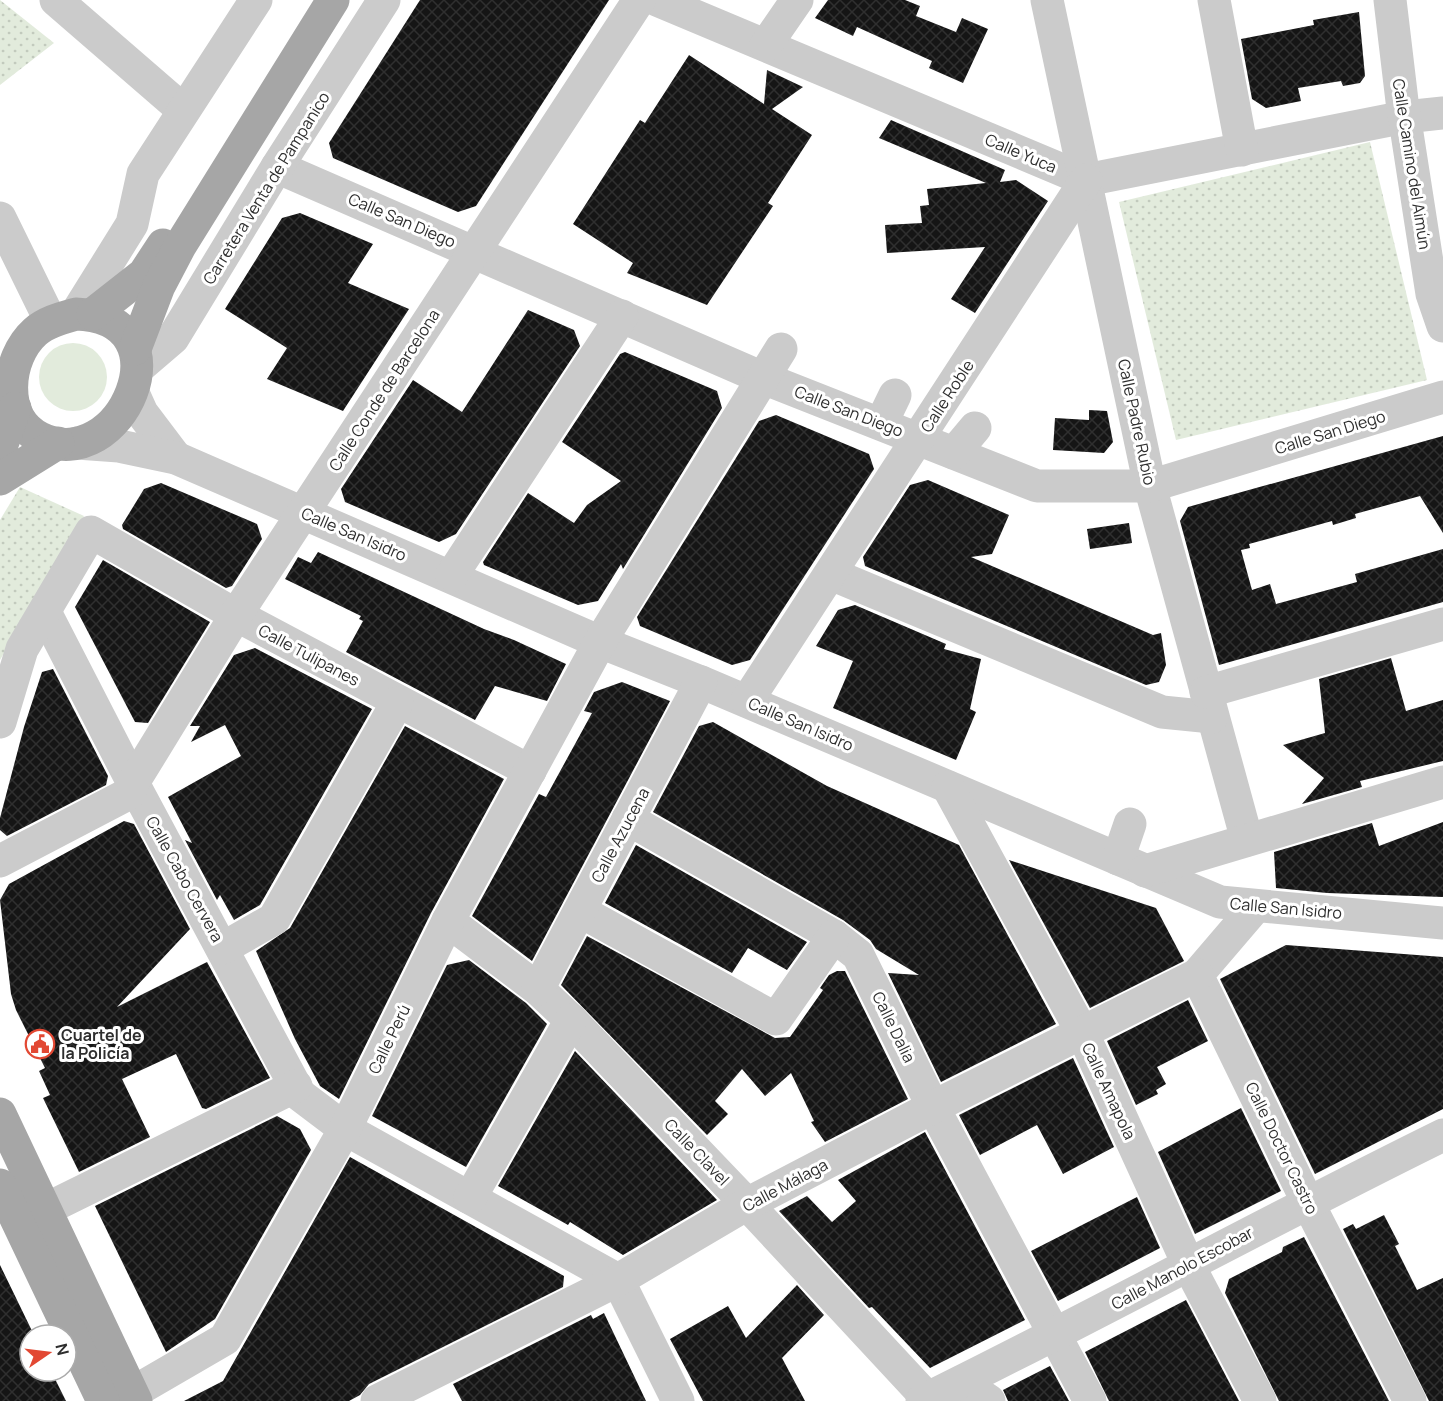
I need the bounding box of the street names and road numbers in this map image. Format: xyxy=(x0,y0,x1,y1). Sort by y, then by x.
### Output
street label: Calle Camino del Aimún xyxy=(1388,77,1436,251)
street label: Carretera Venta de Pampanico xyxy=(198,87,334,289)
street label: Calle Yuca xyxy=(982,128,1060,178)
street label: Calle San Diego xyxy=(345,187,459,253)
street label: Calle Conde de Barcelona xyxy=(323,305,445,475)
street label: Calle Roble xyxy=(915,355,979,437)
street label: Calle Padre Rubio xyxy=(1113,357,1161,487)
street label: Calle San Diego xyxy=(792,380,906,442)
street label: Calle San Diego xyxy=(1272,405,1388,459)
street label: Calle San Isidro xyxy=(298,502,410,566)
street label: Calle Tulipanes xyxy=(255,619,363,691)
street label: Calle San Isidro xyxy=(745,692,857,756)
street label: Calle Azucena xyxy=(586,784,654,886)
street label: Calle Cabo Cervera xyxy=(141,812,229,946)
street label: Calle San Isidro xyxy=(1229,892,1343,924)
street label: Calle Dalia xyxy=(867,988,921,1066)
street label: Calle Perú xyxy=(363,1001,415,1077)
street label: Calle Amapola xyxy=(1077,1039,1141,1143)
street label: Calle Doctor Castro xyxy=(1241,1078,1323,1218)
street label: Calle Clavel xyxy=(660,1114,734,1190)
street label: Calle Málaga xyxy=(738,1153,832,1217)
street label: Calle Manolo Escobar xyxy=(1107,1221,1257,1315)

